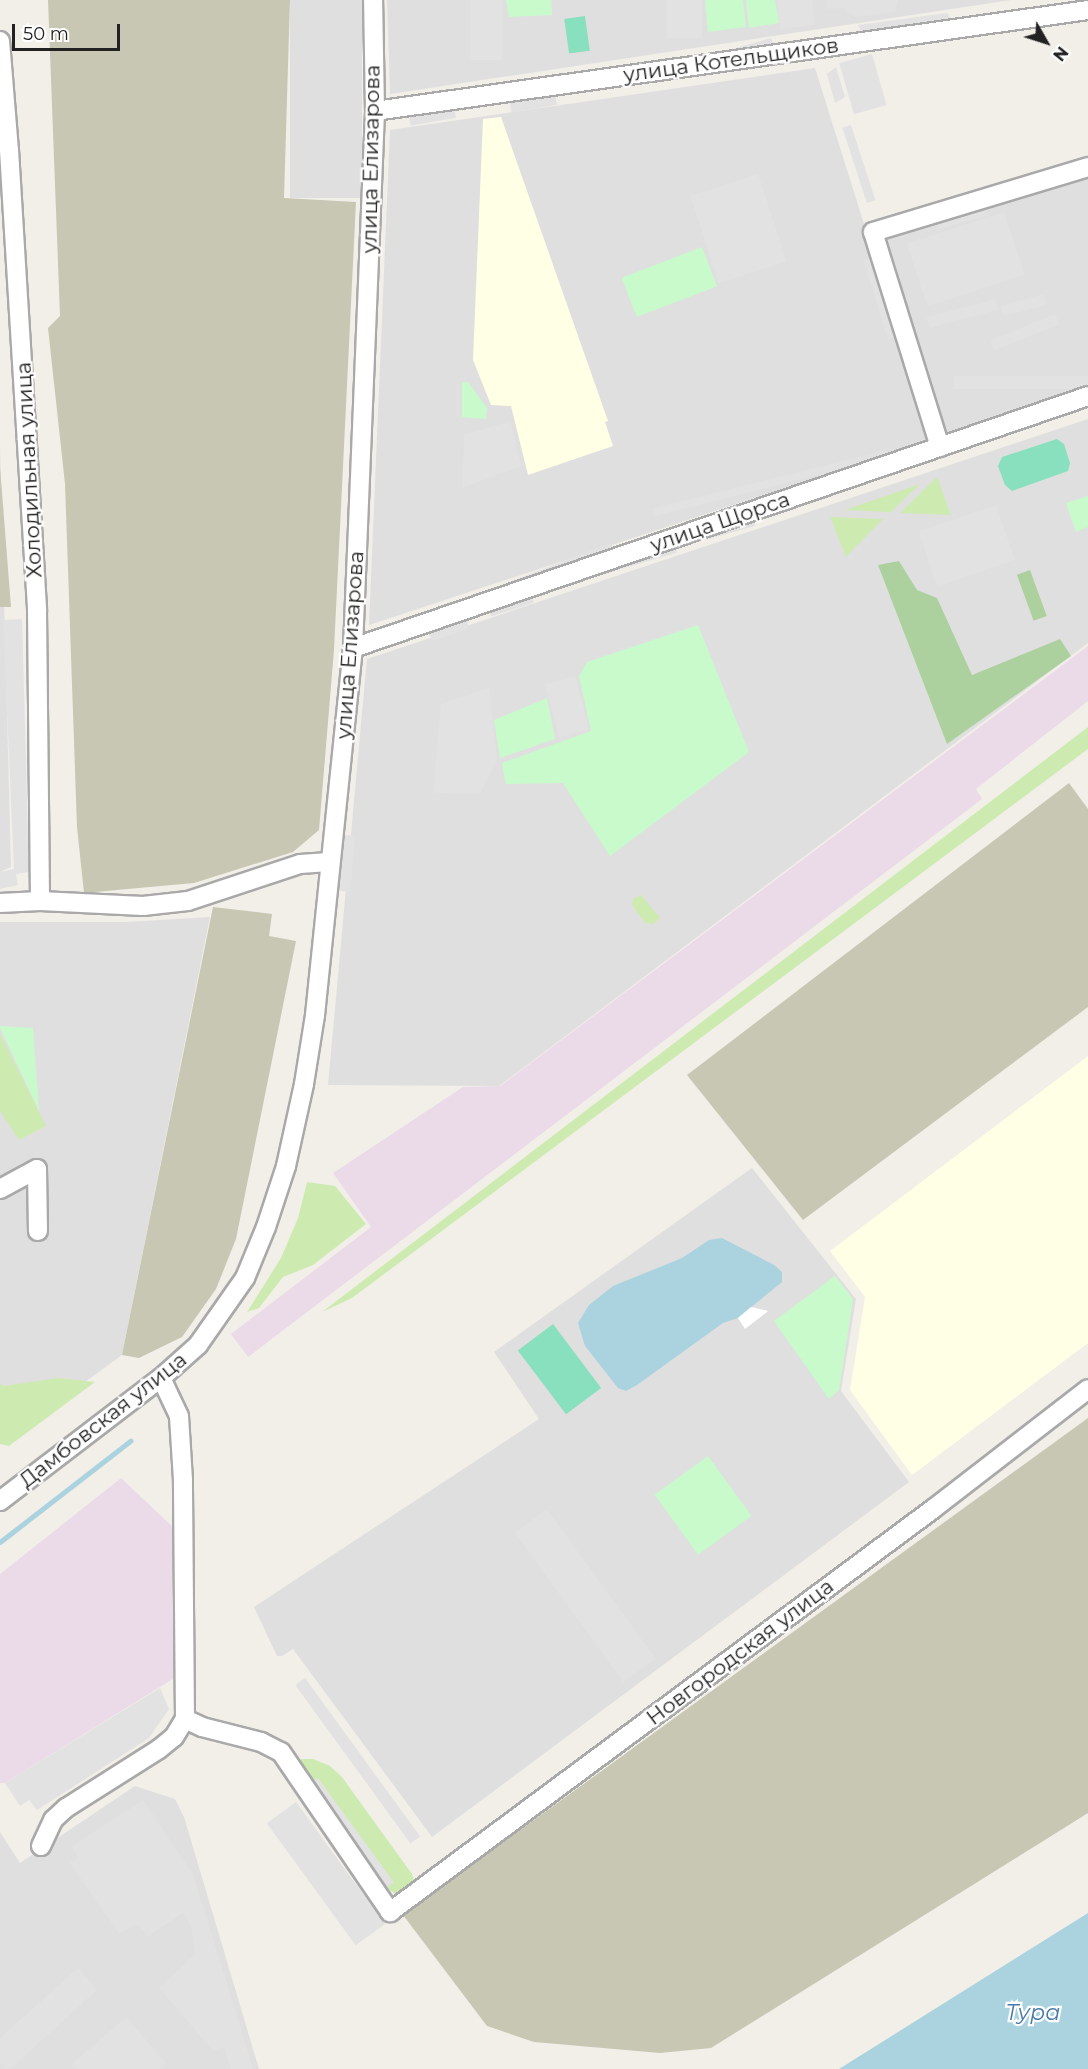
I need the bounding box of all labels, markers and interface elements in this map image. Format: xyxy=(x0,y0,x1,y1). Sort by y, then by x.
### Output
scale bar xyxy=(15,12,123,50)
north arrow xyxy=(1016,12,1076,72)
text: 50 m xyxy=(23,23,69,45)
street label: улица Котельщиков xyxy=(622,32,840,88)
text: N xyxy=(1049,43,1072,65)
street label: улица Елизарова xyxy=(357,64,385,254)
street label: Холодильная улица xyxy=(11,361,47,579)
street label: улица Щорса xyxy=(647,486,793,558)
street label: улица Елизарова xyxy=(331,550,369,740)
street label: Дамбовская улица xyxy=(14,1347,192,1493)
street label: Новгородская улица xyxy=(642,1574,838,1730)
water label: Тура xyxy=(1006,2000,1060,2026)

